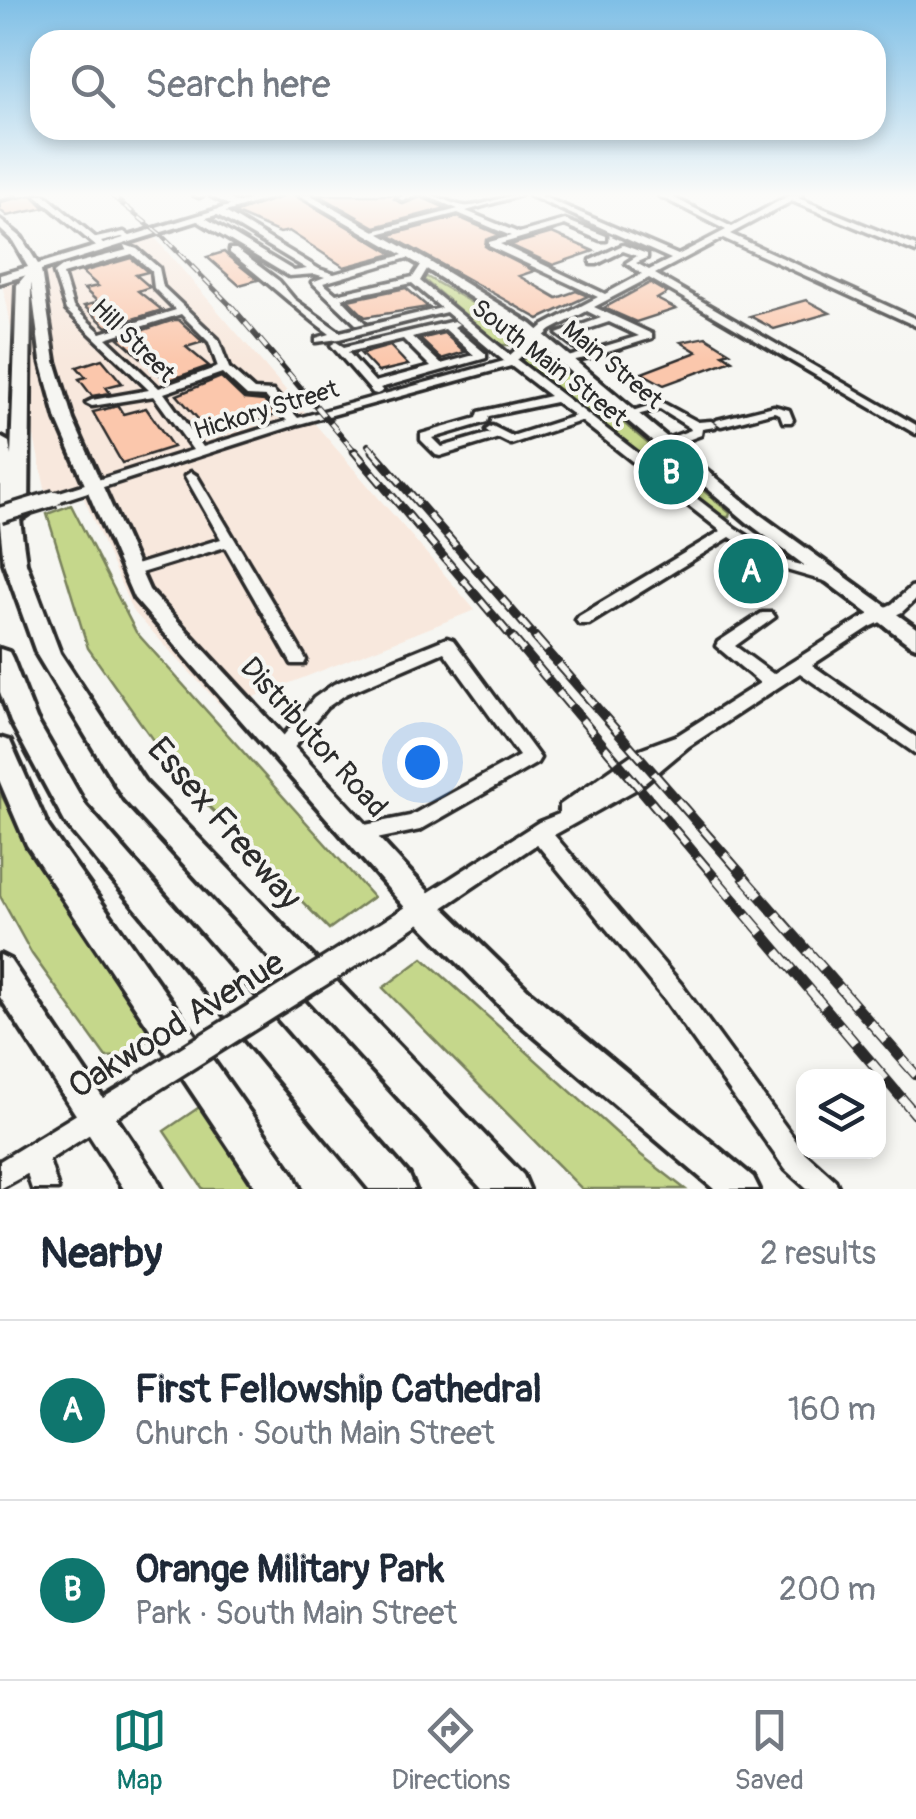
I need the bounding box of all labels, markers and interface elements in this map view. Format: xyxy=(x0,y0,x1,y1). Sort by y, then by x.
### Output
search box xyxy=(30,30,886,140)
icon: search xyxy=(65,58,120,113)
text: Search here xyxy=(145,61,331,109)
street label: South Main Street xyxy=(466,292,634,432)
street label: Hill Street xyxy=(85,293,182,390)
street label: Main Street xyxy=(557,314,669,414)
street label: Hickory Street xyxy=(190,373,343,447)
pin: B xyxy=(638,434,704,510)
pin: A xyxy=(718,534,784,608)
street label: Distributor Road xyxy=(232,649,395,825)
street label: Essex Freeway xyxy=(137,728,311,919)
your location xyxy=(397,737,448,788)
street label: Oakwood Avenue xyxy=(60,941,293,1109)
map controls xyxy=(796,1069,886,1159)
button: layers xyxy=(796,1069,886,1159)
text: Nearby xyxy=(40,1228,162,1280)
text: 2 results xyxy=(760,1234,876,1274)
text: First Fellowship Cathedral xyxy=(135,1366,542,1414)
text: A xyxy=(62,1390,83,1430)
text: 160 m xyxy=(788,1390,876,1430)
text: Church · South Main Street xyxy=(135,1414,495,1454)
text: Orange Military Park xyxy=(135,1546,444,1594)
text: B xyxy=(63,1570,82,1610)
text: 200 m xyxy=(779,1570,876,1610)
text: Park · South Main Street xyxy=(135,1594,457,1634)
tab: Map xyxy=(112,1703,167,1798)
tab: Directions xyxy=(391,1703,510,1798)
tab: Saved xyxy=(734,1703,804,1798)

